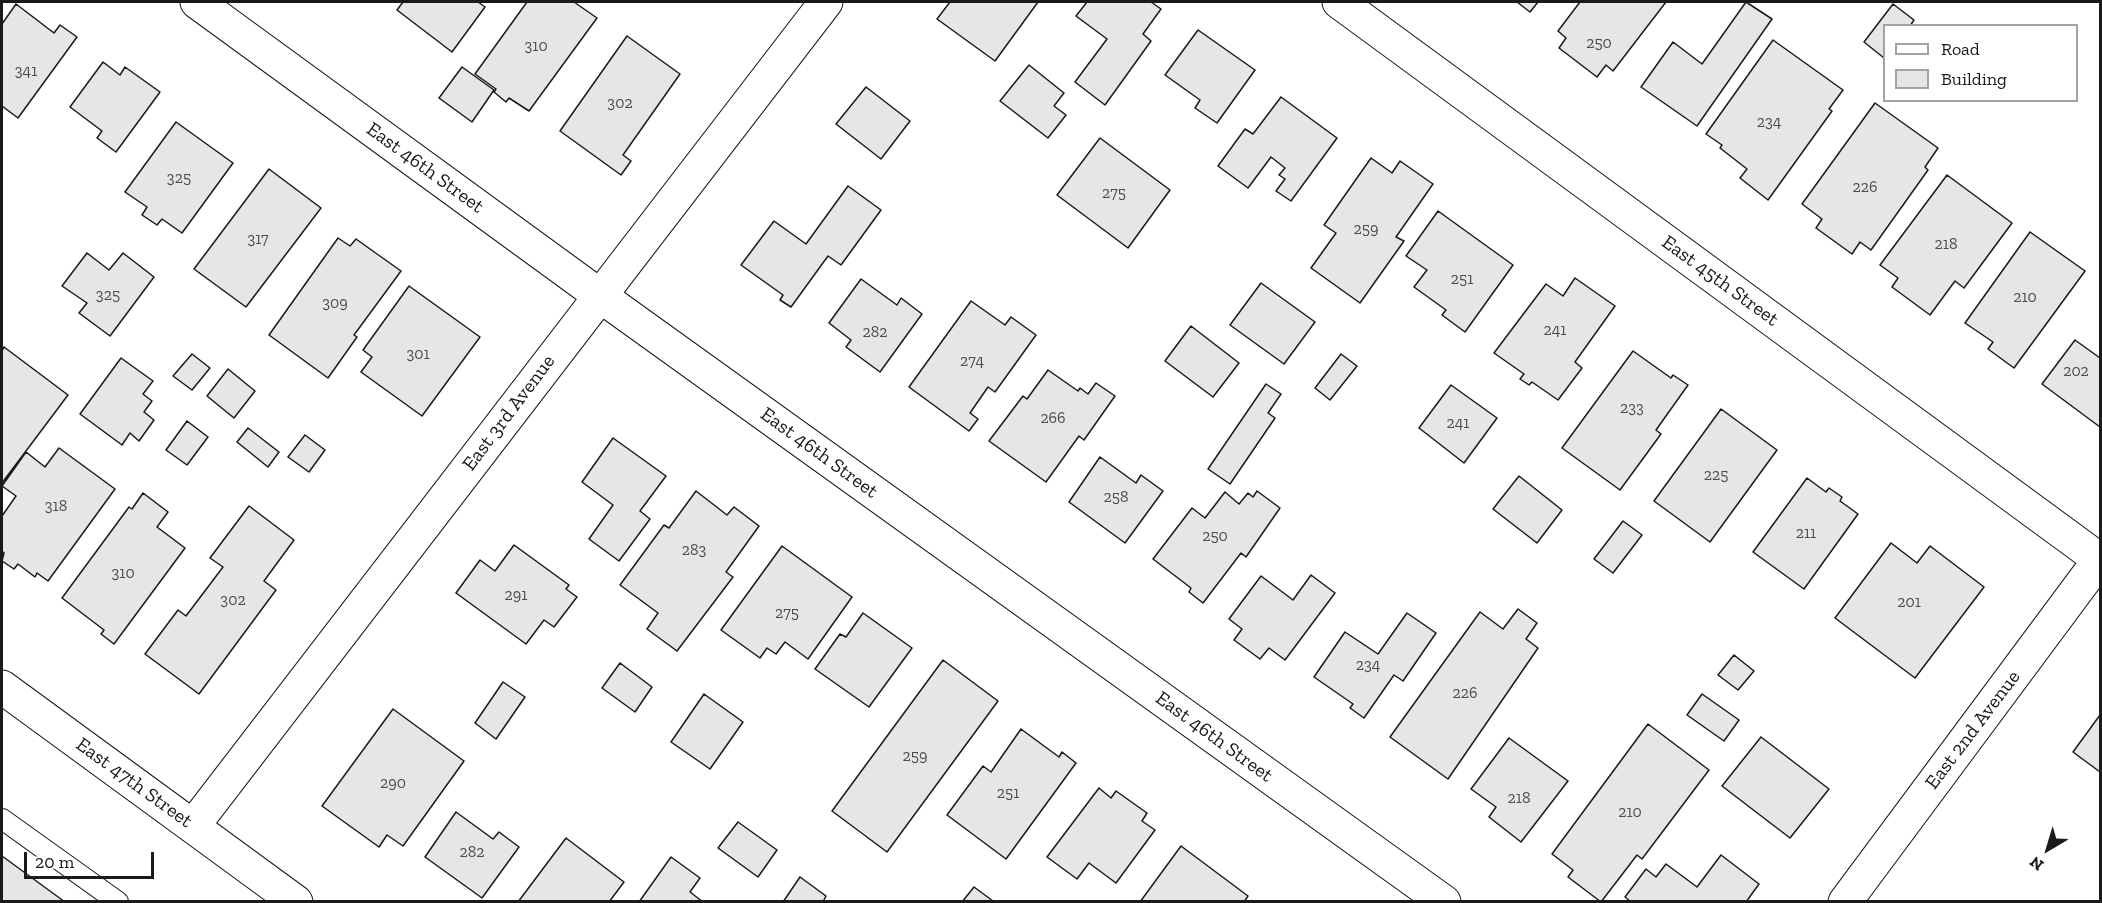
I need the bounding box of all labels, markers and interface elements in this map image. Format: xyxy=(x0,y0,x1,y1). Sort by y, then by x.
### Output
legend xyxy=(1883,24,2078,102)
house number: 250 xyxy=(1586,33,1612,53)
house number: 310 xyxy=(524,36,548,56)
text: Road xyxy=(1941,38,1980,60)
house number: 341 xyxy=(15,61,37,81)
text: Building xyxy=(1941,68,2007,90)
house number: 302 xyxy=(607,93,633,113)
house number: 234 xyxy=(1757,112,1781,132)
street label: East 46th Street xyxy=(362,117,488,219)
house number: 325 xyxy=(167,168,191,188)
house number: 226 xyxy=(1853,177,1877,197)
house number: 275 xyxy=(1102,183,1126,203)
house number: 259 xyxy=(1354,219,1378,239)
house number: 317 xyxy=(247,229,269,249)
street label: East 45th Street xyxy=(1657,230,1783,332)
house number: 218 xyxy=(1934,234,1958,254)
house number: 251 xyxy=(1451,269,1473,289)
house number: 325 xyxy=(96,285,120,305)
house number: 210 xyxy=(2013,287,2037,307)
house number: 309 xyxy=(322,293,348,313)
house number: 241 xyxy=(1543,320,1567,340)
house number: 282 xyxy=(862,322,888,342)
house number: 301 xyxy=(406,344,430,364)
street label: East 3rd Avenue xyxy=(458,350,560,476)
house number: 274 xyxy=(960,351,984,371)
house number: 202 xyxy=(2063,361,2089,381)
house number: 233 xyxy=(1620,398,1644,418)
street label: East 46th Street xyxy=(756,402,882,504)
house number: 266 xyxy=(1040,408,1066,428)
house number: 241 xyxy=(1446,413,1470,433)
house number: 225 xyxy=(1704,465,1728,485)
house number: 258 xyxy=(1103,487,1129,507)
house number: 318 xyxy=(45,496,67,516)
house number: 211 xyxy=(1796,523,1816,543)
house number: 250 xyxy=(1202,526,1228,546)
house number: 283 xyxy=(682,540,706,560)
house number: 310 xyxy=(111,563,135,583)
house number: 291 xyxy=(505,585,527,605)
house number: 302 xyxy=(220,590,246,610)
house number: 201 xyxy=(1897,592,1921,612)
house number: 275 xyxy=(775,603,799,623)
house number: 234 xyxy=(1356,655,1380,675)
street label: East 2nd Avenue xyxy=(1920,666,2026,794)
house number: 226 xyxy=(1453,683,1477,703)
street label: East 46th Street xyxy=(1151,686,1277,788)
street label: East 47th Street xyxy=(71,733,197,833)
house number: 259 xyxy=(903,746,927,766)
house number: 290 xyxy=(380,773,406,793)
house number: 251 xyxy=(997,783,1019,803)
house number: 218 xyxy=(1507,788,1531,808)
house number: 210 xyxy=(1618,802,1642,822)
north arrow xyxy=(2018,819,2078,879)
scale bar xyxy=(27,840,158,878)
house number: 282 xyxy=(459,842,485,862)
text: 20 m xyxy=(35,851,74,873)
text: N xyxy=(2026,852,2047,875)

